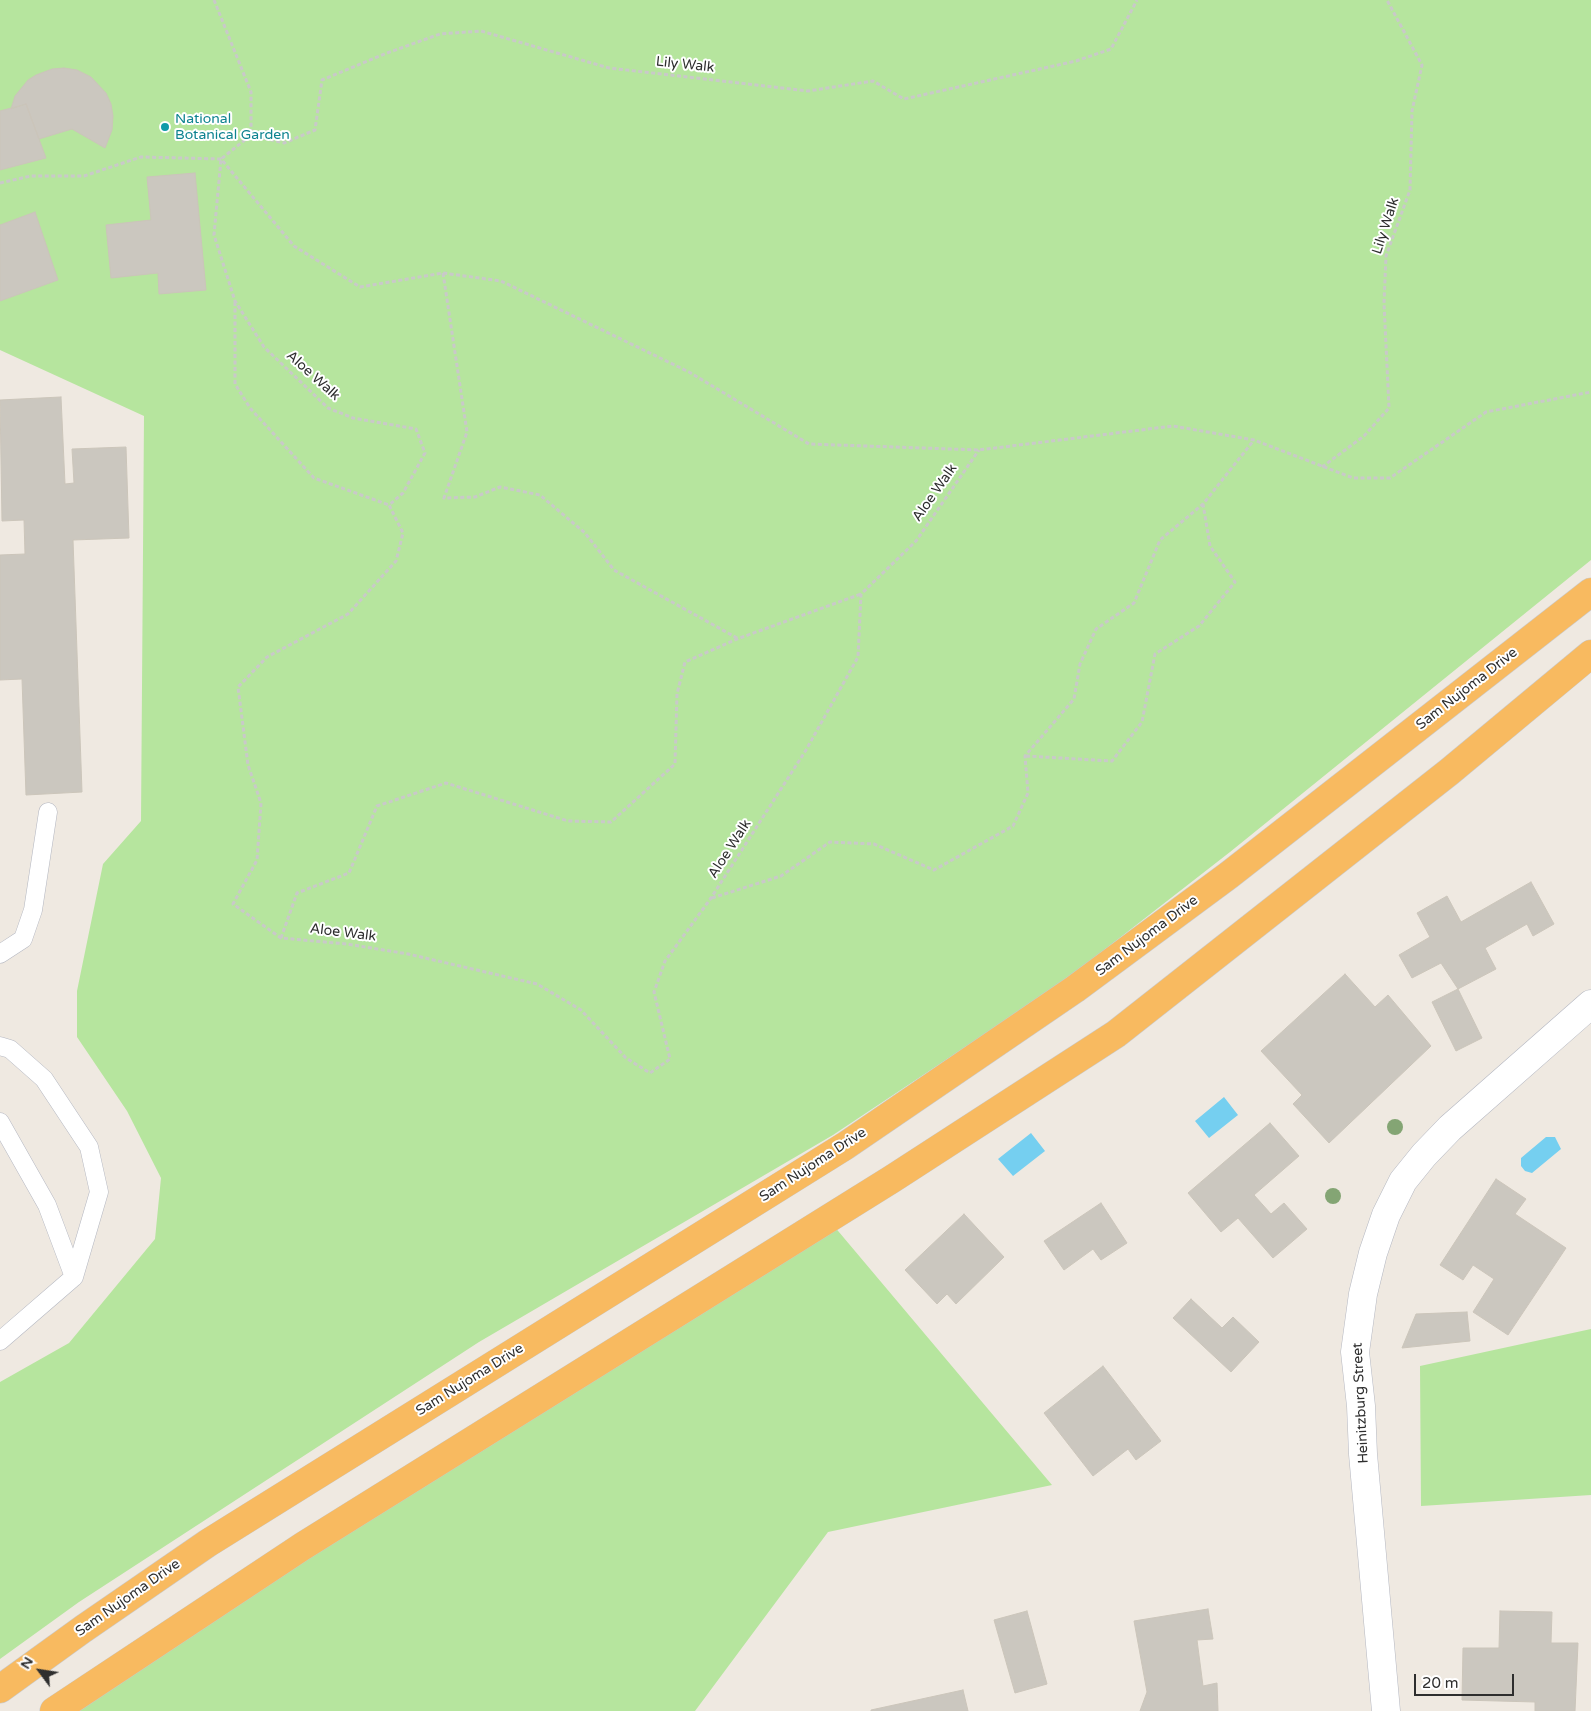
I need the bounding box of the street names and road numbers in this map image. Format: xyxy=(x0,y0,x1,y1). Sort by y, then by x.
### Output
street label: Lily Walk xyxy=(655,54,715,76)
street label: Lily Walk xyxy=(1369,195,1403,257)
street label: Aloe Walk xyxy=(283,348,343,404)
street label: Aloe Walk xyxy=(909,461,961,525)
street label: Sam Nujoma Drive xyxy=(1413,644,1521,734)
street label: Aloe Walk xyxy=(705,817,755,881)
street label: Sam Nujoma Drive xyxy=(1093,892,1201,980)
street label: Aloe Walk xyxy=(309,921,377,945)
street label: Sam Nujoma Drive xyxy=(757,1124,869,1206)
street label: Sam Nujoma Drive xyxy=(413,1340,527,1420)
street label: Heinitzburg Street xyxy=(1349,1342,1373,1464)
street label: Sam Nujoma Drive xyxy=(73,1556,183,1640)

